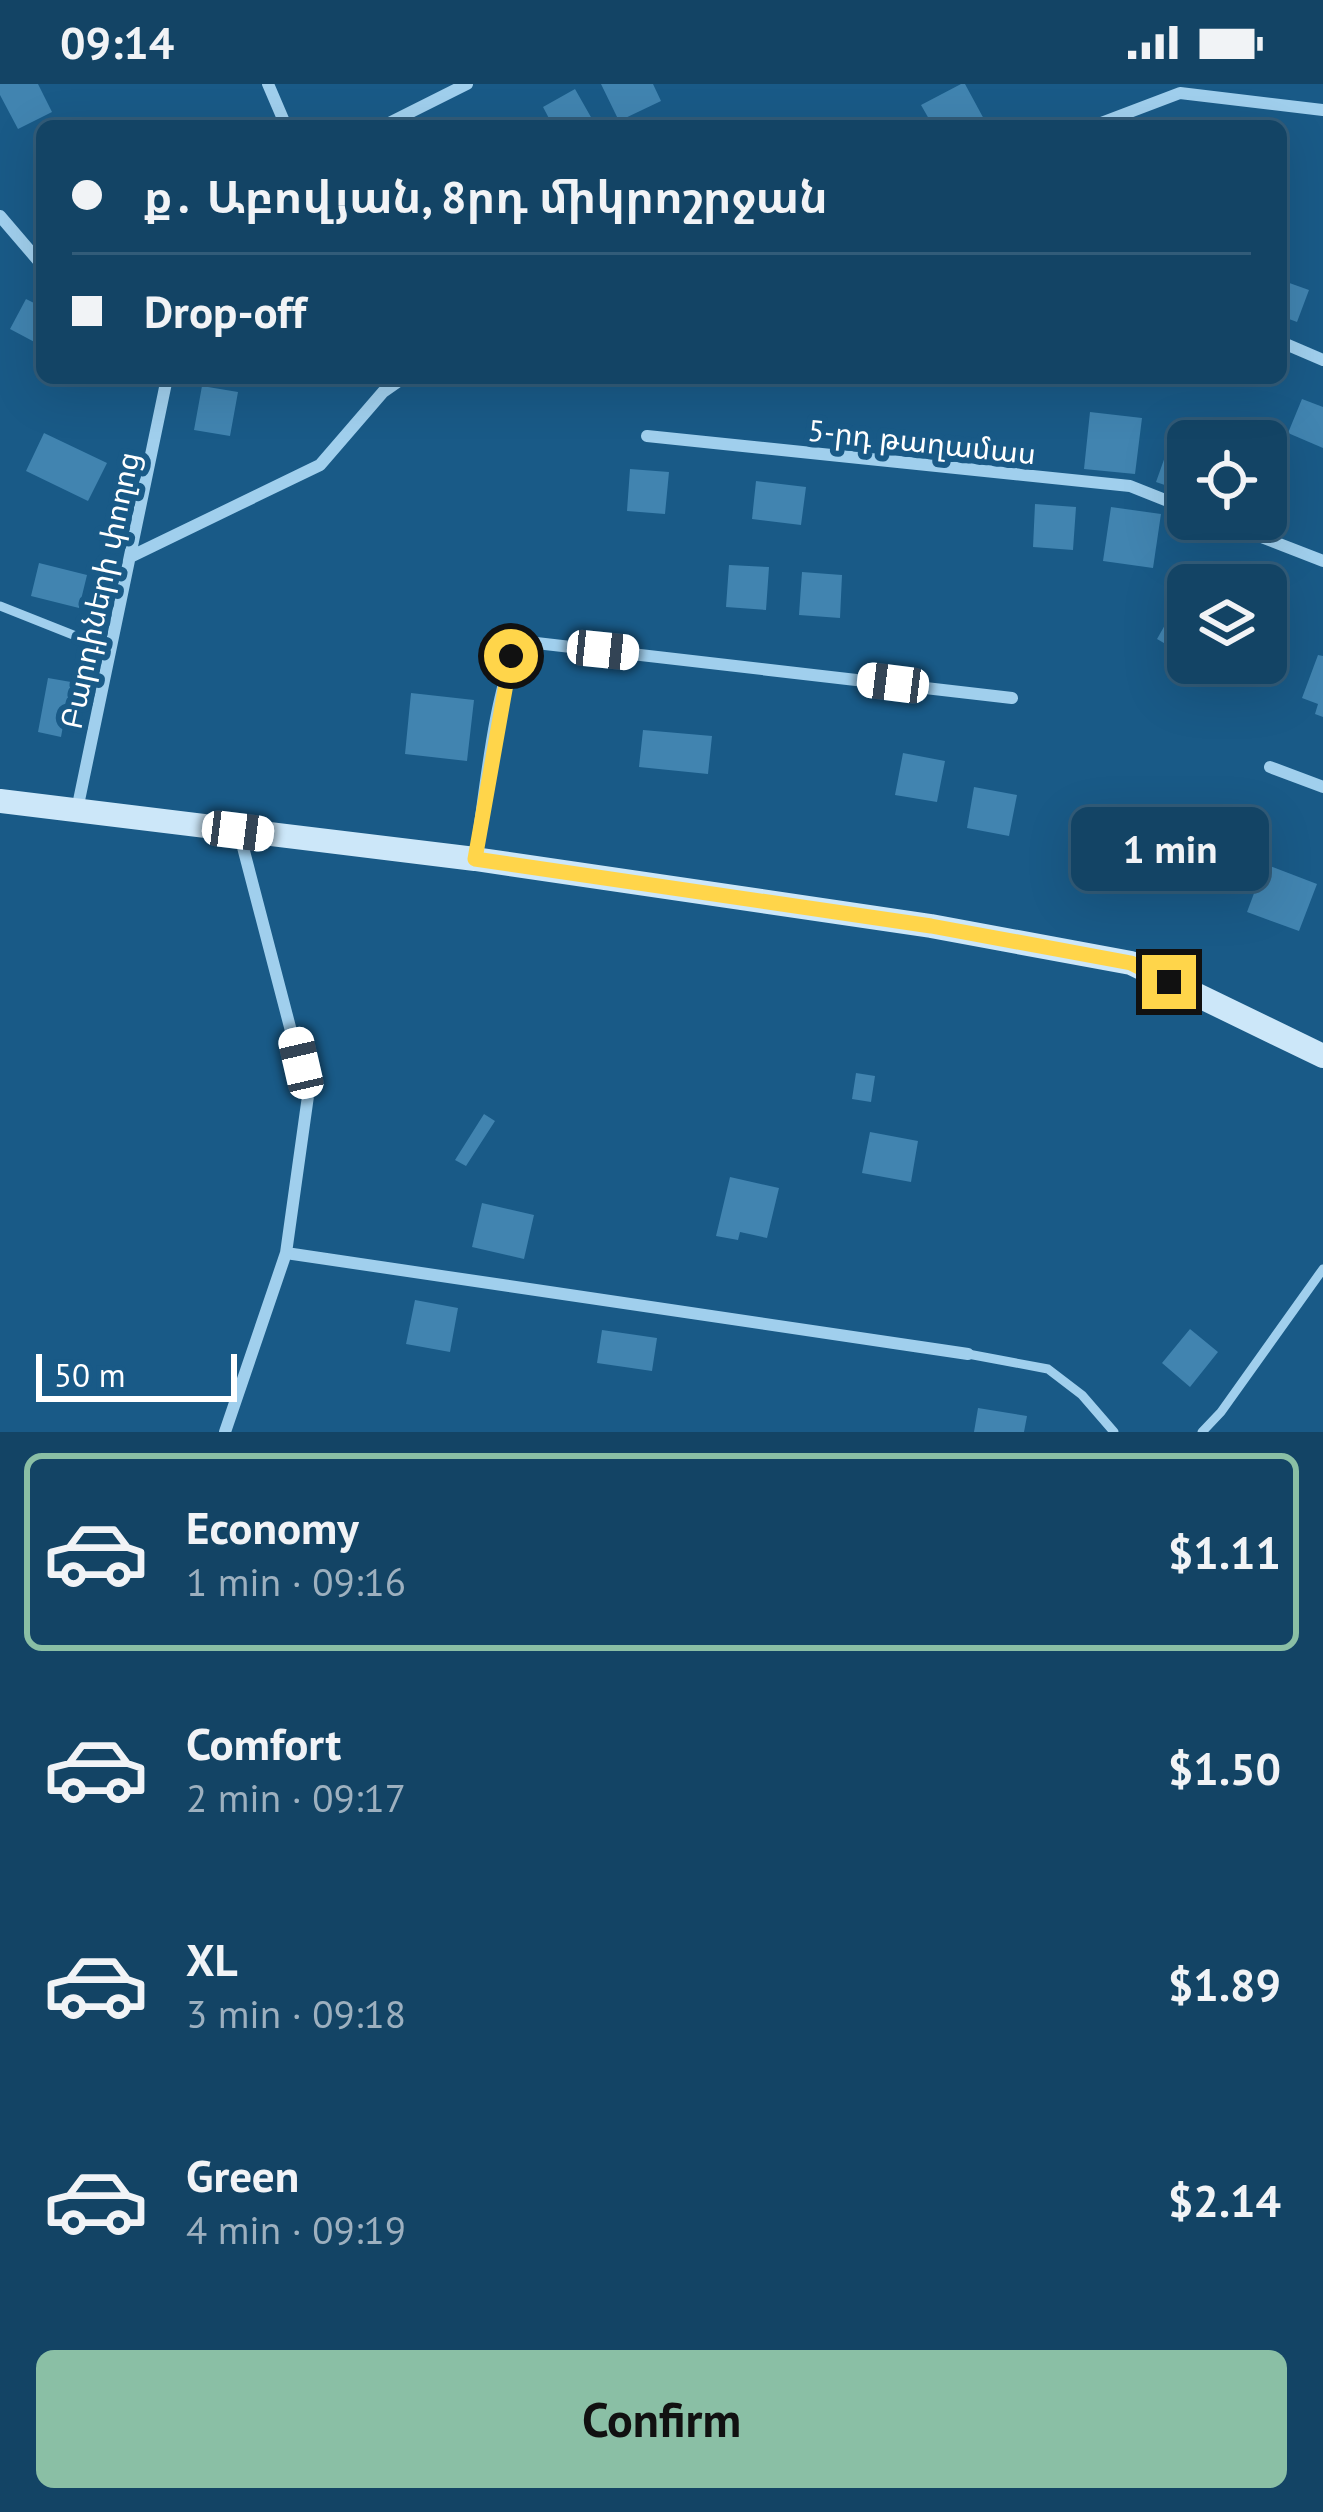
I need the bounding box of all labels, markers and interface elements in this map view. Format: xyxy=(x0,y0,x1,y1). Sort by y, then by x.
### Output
text: 09:14 xyxy=(60,13,174,71)
text: ք․ Աբովյան, 8րդ միկրոշրջան xyxy=(144,167,828,225)
text: Drop-off xyxy=(144,282,306,340)
street label: 5-րդ թաղամաս xyxy=(806,410,1038,472)
map controls xyxy=(1167,420,1287,684)
button: locate xyxy=(1167,420,1287,540)
street label: Բարդիների փողոց xyxy=(51,448,147,732)
button: layers xyxy=(1167,564,1287,684)
car xyxy=(565,628,641,672)
route start xyxy=(484,629,538,683)
car xyxy=(855,661,931,705)
callout: 1 min xyxy=(1070,808,1268,892)
car xyxy=(200,809,276,853)
text: 1 min xyxy=(1122,823,1218,874)
route end xyxy=(1142,955,1196,1009)
car xyxy=(275,1024,327,1102)
scale bar xyxy=(36,1348,237,1401)
text: 50 m xyxy=(54,1353,126,1396)
icon: car xyxy=(42,1498,150,1606)
text: Economy xyxy=(186,1498,359,1556)
text: $1.11 xyxy=(1168,1523,1281,1581)
text: 1 min · 09:16 xyxy=(186,1556,406,1607)
icon: car xyxy=(42,1714,150,1822)
text: Comfort xyxy=(186,1714,341,1772)
text: $1.50 xyxy=(1168,1739,1281,1797)
text: 2 min · 09:17 xyxy=(186,1772,406,1823)
icon: car xyxy=(42,1930,150,2038)
text: XL xyxy=(186,1930,238,1988)
text: $1.89 xyxy=(1168,1955,1281,2013)
text: 3 min · 09:18 xyxy=(186,1988,406,2039)
icon: car xyxy=(42,2146,150,2254)
text: Green xyxy=(186,2146,299,2204)
text: $2.14 xyxy=(1168,2171,1281,2229)
text: 4 min · 09:19 xyxy=(186,2204,406,2255)
button: Confirm xyxy=(36,2350,1287,2488)

